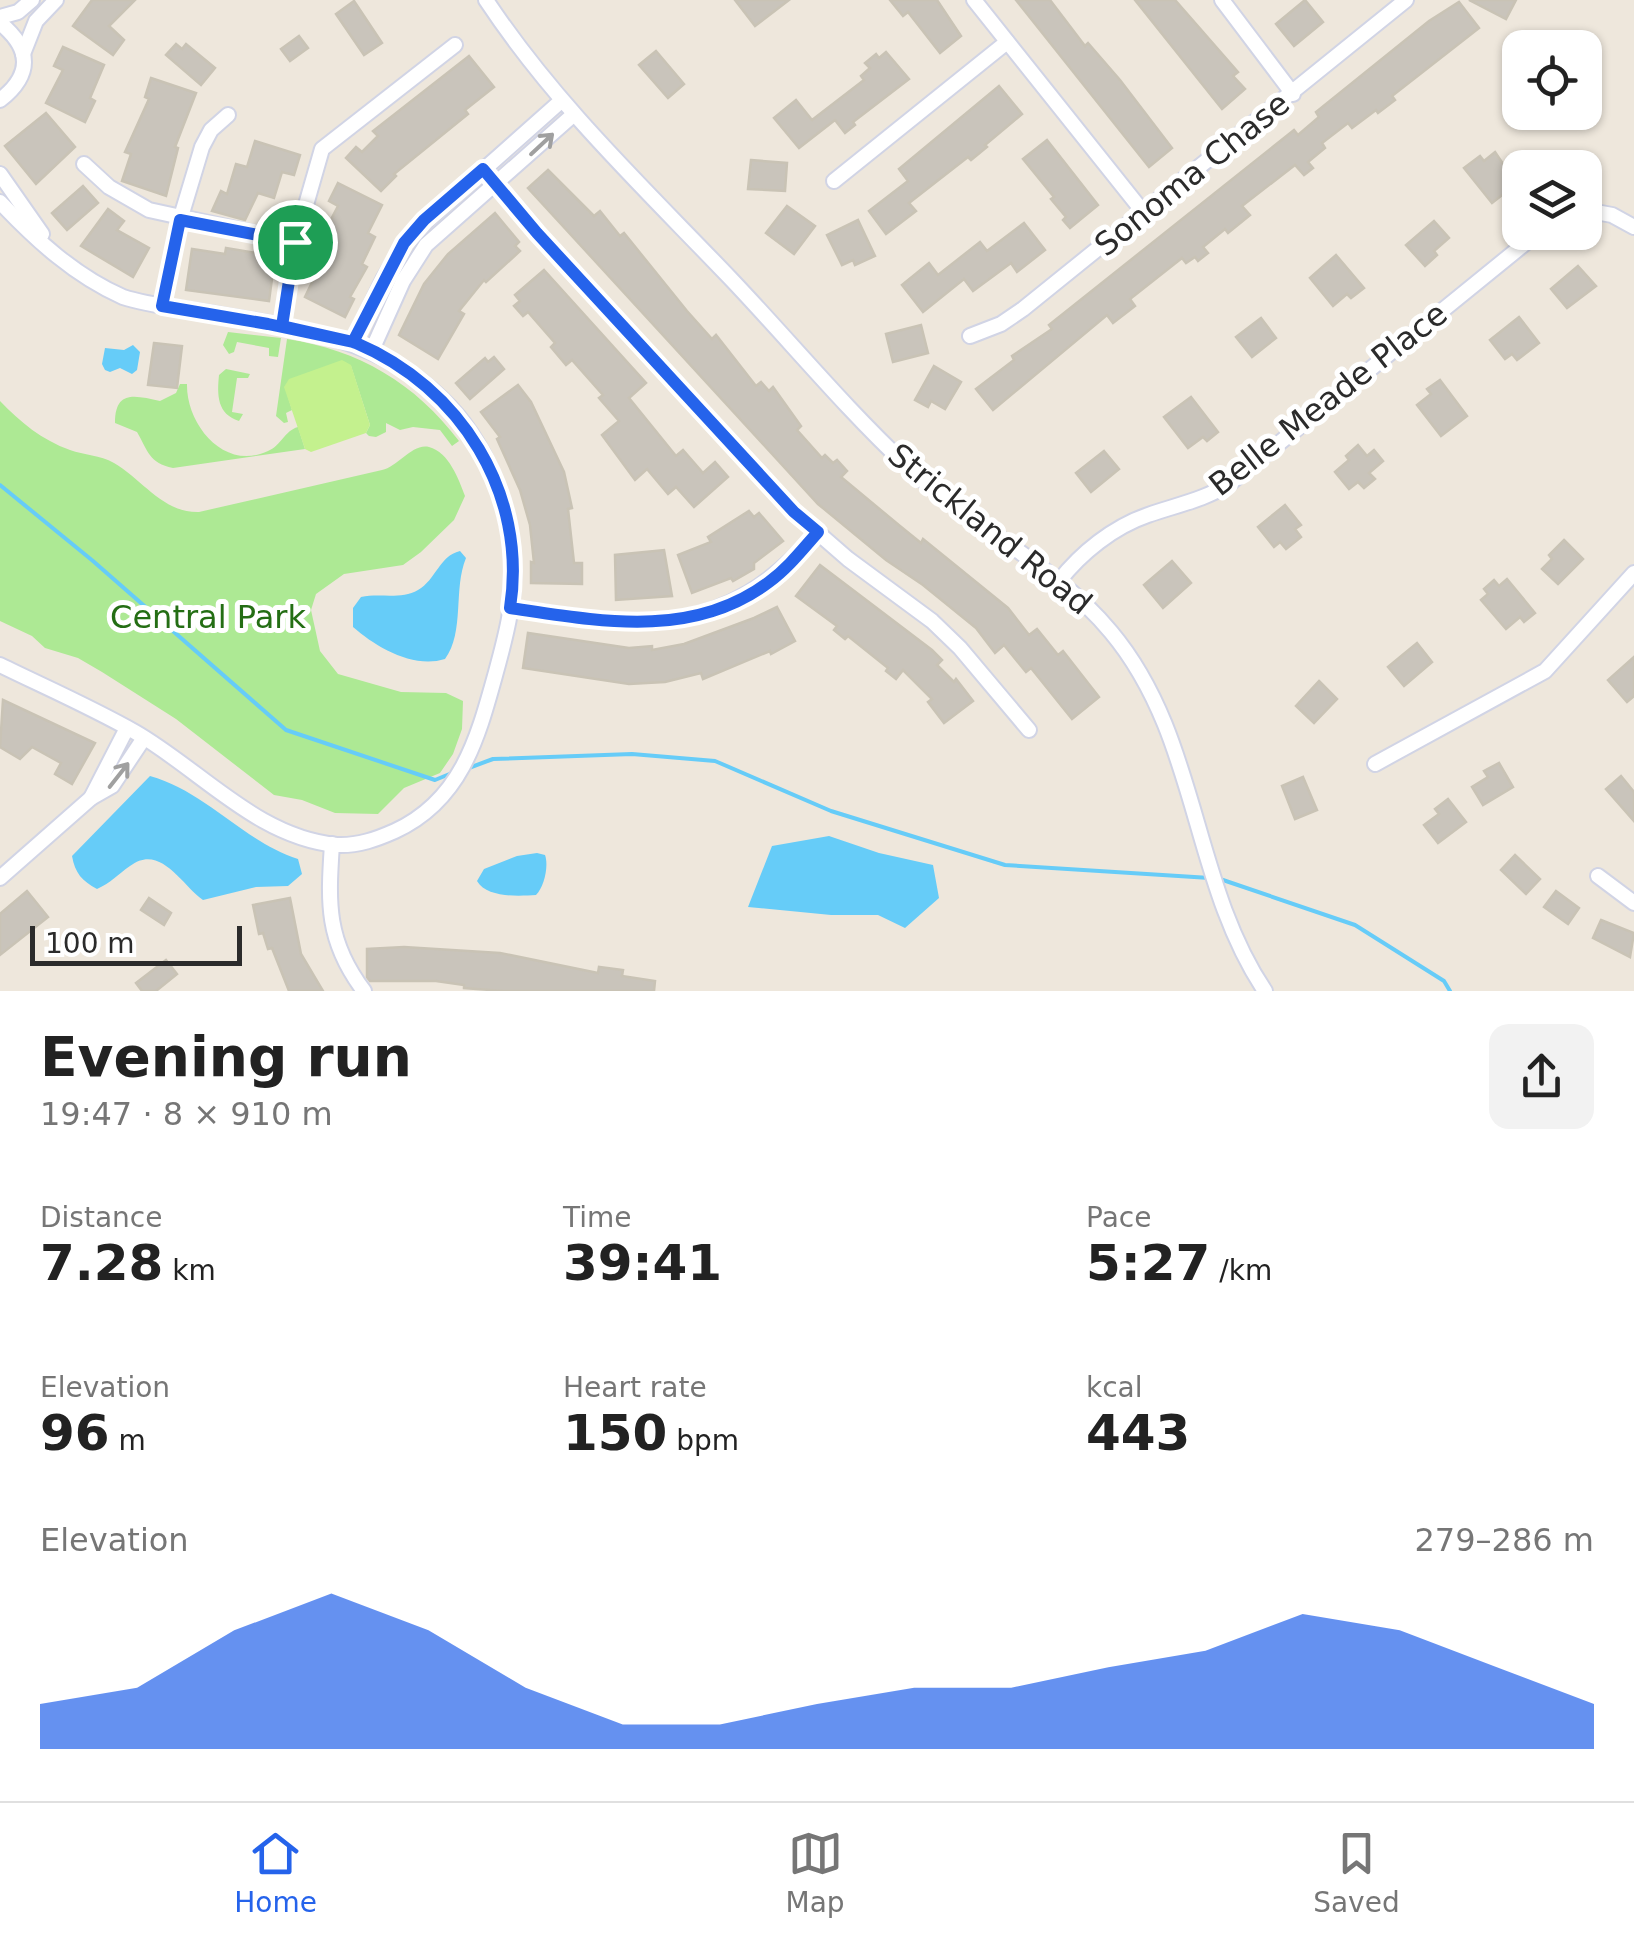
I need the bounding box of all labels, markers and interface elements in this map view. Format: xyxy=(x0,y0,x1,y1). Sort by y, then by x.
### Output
map controls xyxy=(1502,30,1602,250)
button: locate xyxy=(1502,30,1602,130)
street label: Sonoma Chase xyxy=(1087,84,1297,264)
one-way arrow xyxy=(529,133,554,156)
button: layers xyxy=(1502,150,1602,250)
pin xyxy=(253,200,338,285)
icon: arrive xyxy=(268,215,323,270)
street label: Belle Meade Place xyxy=(1201,294,1455,504)
street label: Strickland Road xyxy=(881,435,1099,623)
park label: Central Park xyxy=(110,598,306,636)
one-way arrow xyxy=(107,763,129,789)
scale bar xyxy=(30,921,242,966)
text: 100 m xyxy=(45,927,135,960)
button: share xyxy=(1489,1024,1594,1129)
text: Evening run xyxy=(40,1025,412,1089)
text: 19:47 · 8 × 910 m xyxy=(40,1095,333,1133)
text: Distance xyxy=(40,1201,162,1234)
text: Time xyxy=(563,1201,632,1234)
text: Pace xyxy=(1086,1201,1151,1234)
text: 7.28 xyxy=(40,1234,163,1292)
text: 39:41 xyxy=(563,1234,722,1292)
text: 5:27 xyxy=(1086,1234,1210,1292)
text: km xyxy=(163,1254,216,1287)
text: /km xyxy=(1210,1254,1272,1287)
text: Elevation xyxy=(40,1371,170,1404)
text: Heart rate xyxy=(563,1371,707,1404)
text: kcal xyxy=(1086,1371,1143,1404)
text: 96 xyxy=(40,1404,110,1462)
text: 150 xyxy=(563,1404,667,1462)
text: 443 xyxy=(1086,1404,1190,1462)
text: m xyxy=(110,1424,146,1457)
text: bpm xyxy=(667,1424,739,1457)
text: Elevation xyxy=(40,1521,189,1559)
text: 279–286 m xyxy=(1415,1521,1594,1559)
tab: Home xyxy=(234,1826,317,1919)
tab: Map xyxy=(786,1826,845,1919)
tab: Saved xyxy=(1313,1826,1400,1919)

